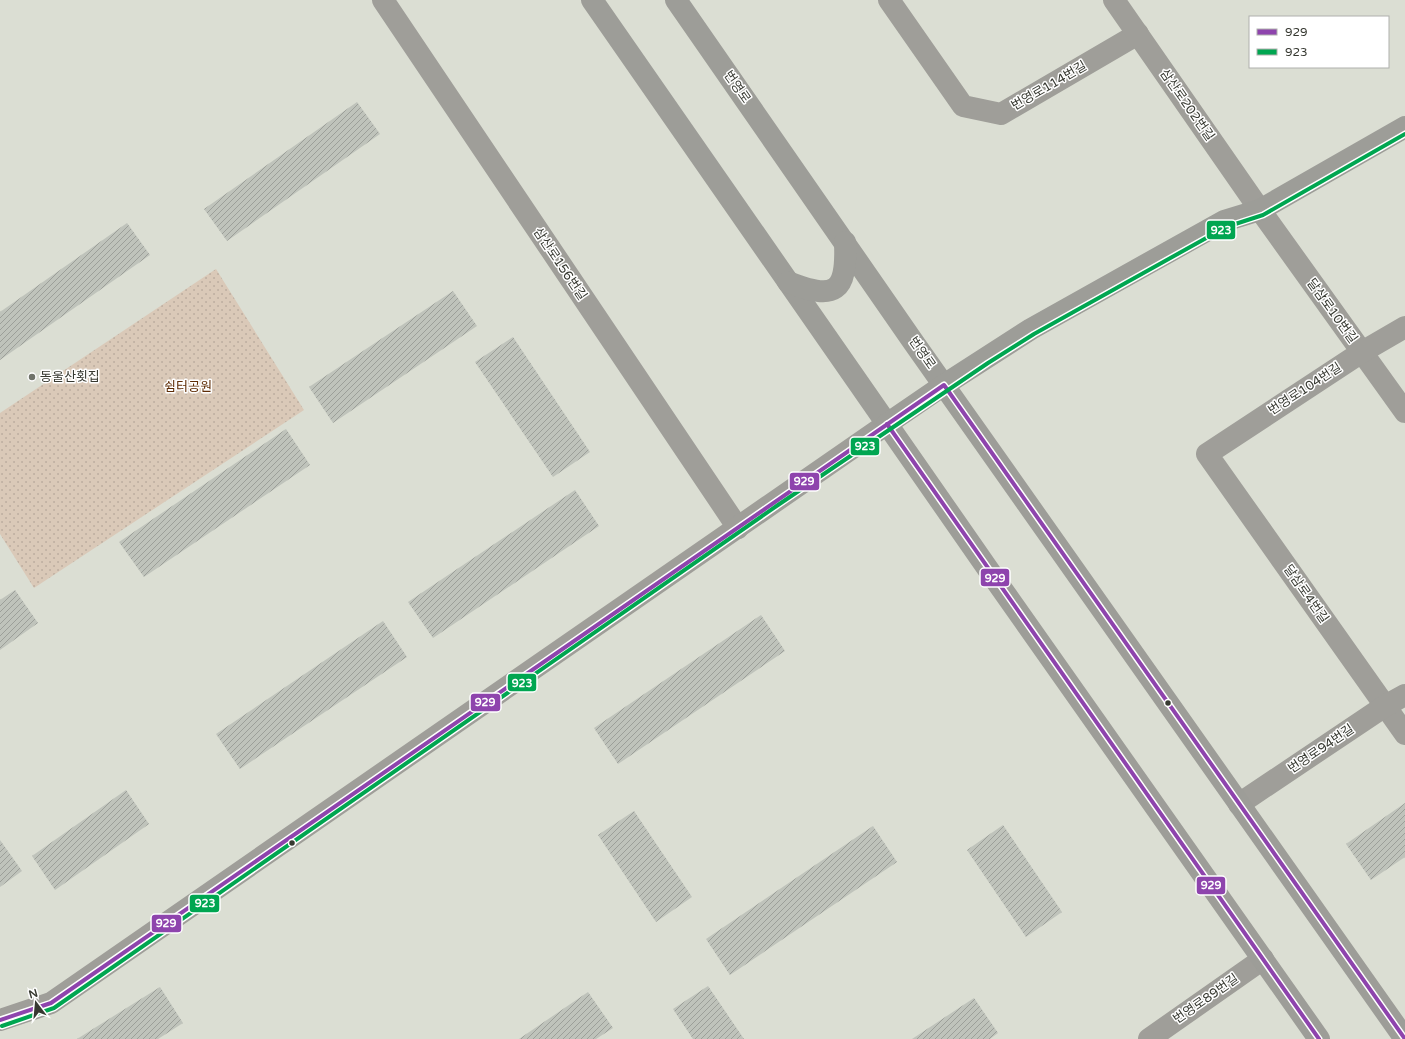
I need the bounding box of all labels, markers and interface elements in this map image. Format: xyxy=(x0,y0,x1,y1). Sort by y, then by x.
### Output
legend xyxy=(1249,16,1389,68)
text: 929 xyxy=(1285,25,1308,39)
text: 923 xyxy=(1285,45,1308,59)
street label: 번영로114번길 xyxy=(1008,58,1090,114)
street label: 삼산로202번길 xyxy=(1156,66,1218,144)
street label: 번영로 xyxy=(720,68,754,106)
line badge: 923 xyxy=(1206,220,1236,240)
text: 923 xyxy=(1211,224,1231,237)
street label: 삼산로156번길 xyxy=(530,225,590,303)
street label: 달삼로10번길 xyxy=(1303,275,1361,347)
street label: 번영로 xyxy=(905,334,939,372)
street label: 번영로104번길 xyxy=(1265,359,1345,419)
place label: 동울산횟집 xyxy=(40,369,100,385)
marker: 동울산횟집 xyxy=(27,372,37,382)
park label: 쉼터공원 xyxy=(164,379,212,395)
line badge: 923 xyxy=(850,437,880,456)
text: 923 xyxy=(855,440,875,453)
line badge: 929 xyxy=(789,472,820,491)
text: 929 xyxy=(794,475,814,488)
street label: 달삼로4번길 xyxy=(1280,562,1332,626)
line badge: 929 xyxy=(980,568,1010,587)
text: 929 xyxy=(985,572,1005,585)
line badge: 923 xyxy=(507,673,537,692)
text: 923 xyxy=(512,677,532,690)
line badge: 929 xyxy=(470,693,501,712)
text: 929 xyxy=(475,696,495,709)
unlabelled marker xyxy=(1163,698,1173,708)
street label: 번영로94번길 xyxy=(1285,721,1357,777)
unlabelled marker xyxy=(287,838,297,848)
line badge: 929 xyxy=(1196,876,1226,895)
text: 929 xyxy=(1201,879,1221,892)
line badge: 923 xyxy=(189,894,220,913)
text: 923 xyxy=(195,897,215,910)
line badge: 929 xyxy=(151,914,182,933)
text: 929 xyxy=(156,917,176,930)
street label: 번영로89번길 xyxy=(1170,971,1242,1027)
north arrow xyxy=(16,983,56,1023)
text: N xyxy=(27,986,39,1001)

